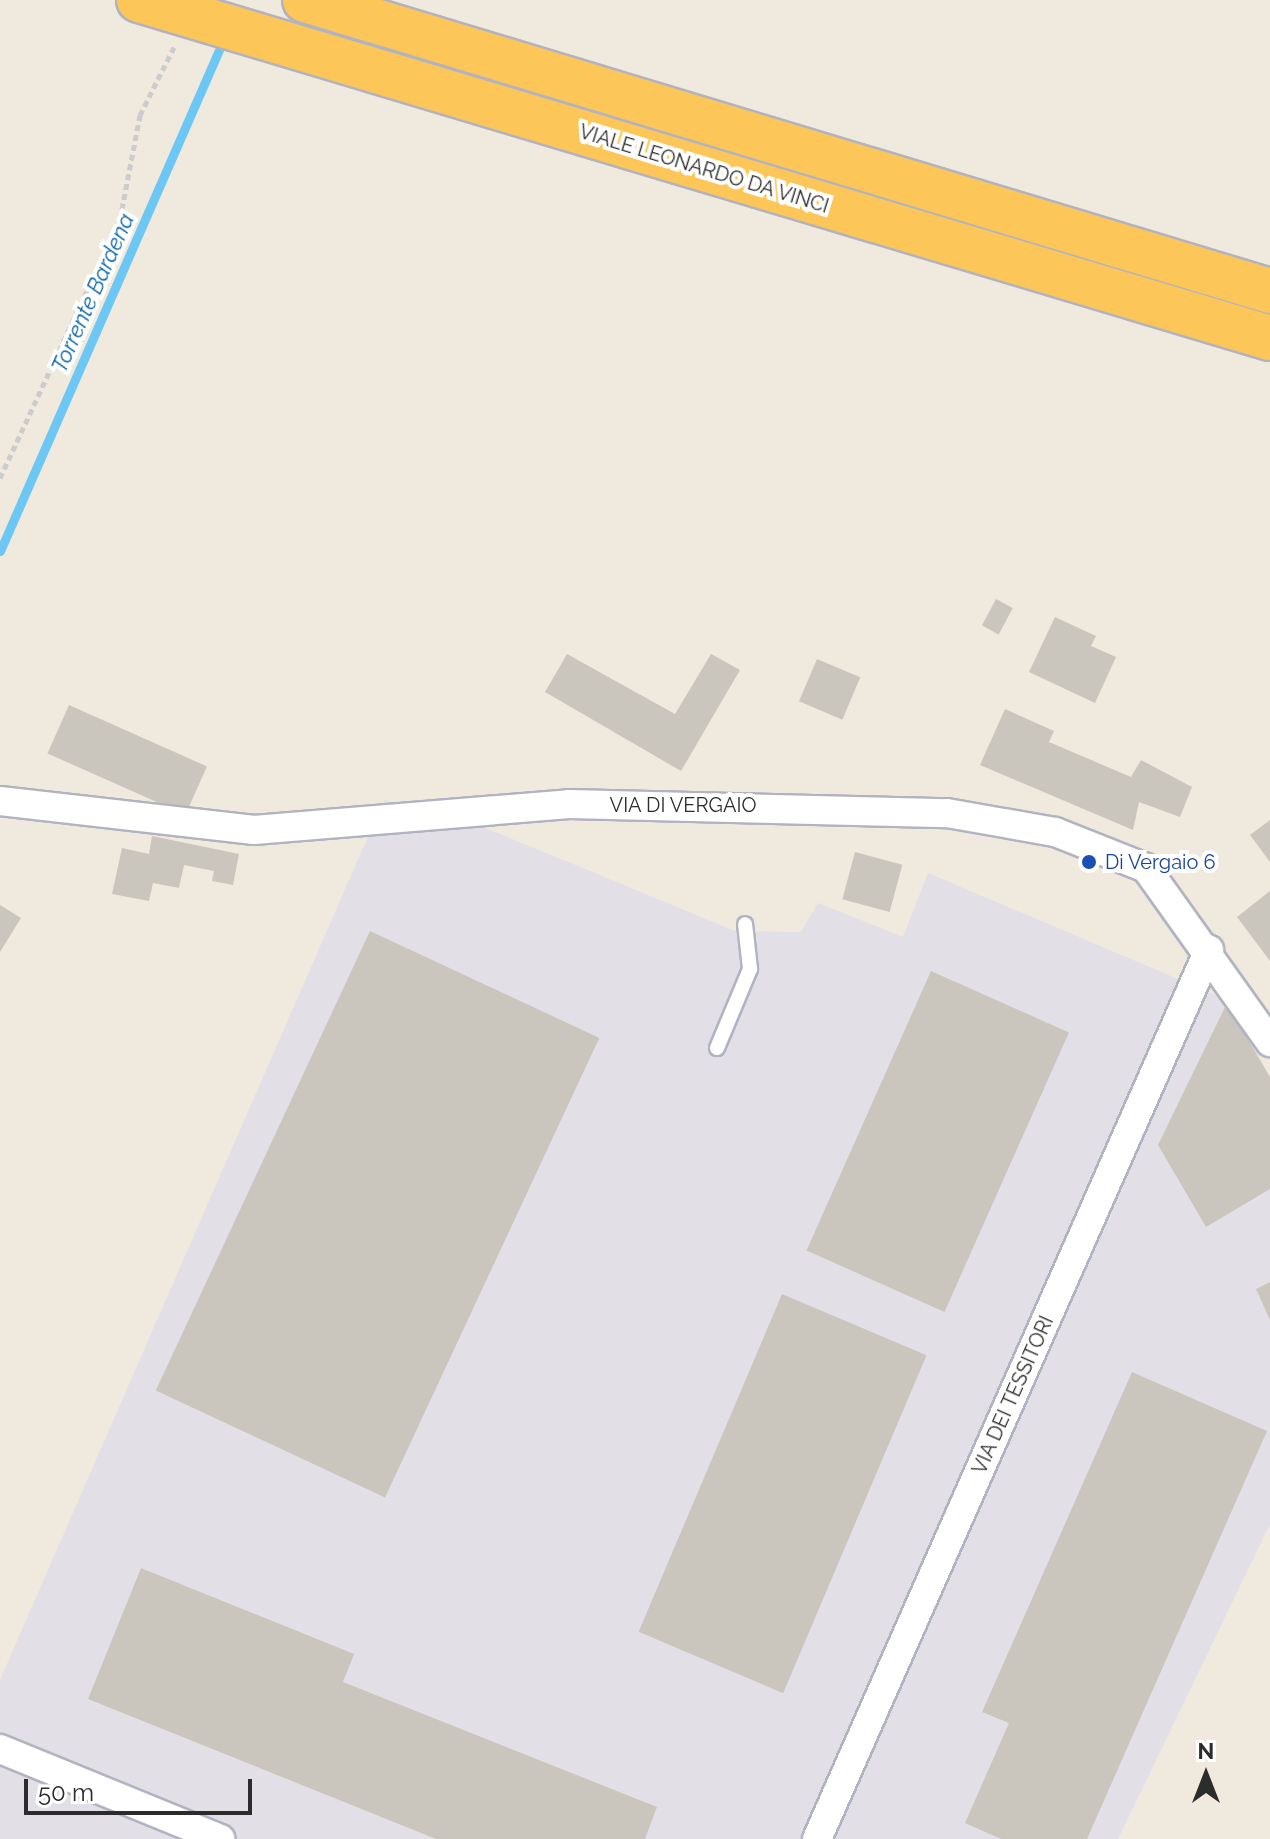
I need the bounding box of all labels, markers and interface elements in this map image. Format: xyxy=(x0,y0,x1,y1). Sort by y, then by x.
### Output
street label: VIALE LEONARDO DA VINCI xyxy=(576,119,832,219)
water label: Torrente Bardena xyxy=(46,210,140,376)
street label: VIA DI VERGAIO xyxy=(609,793,757,817)
place label: Di Vergaio 6 xyxy=(1105,850,1216,874)
marker: Di Vergaio 6 xyxy=(1080,853,1098,871)
street label: VIA DEI TESSITORI xyxy=(967,1312,1059,1478)
north arrow xyxy=(1166,1735,1246,1815)
text: N xyxy=(1198,1738,1214,1764)
scale bar xyxy=(28,1763,256,1813)
text: 50 m xyxy=(38,1778,94,1807)

